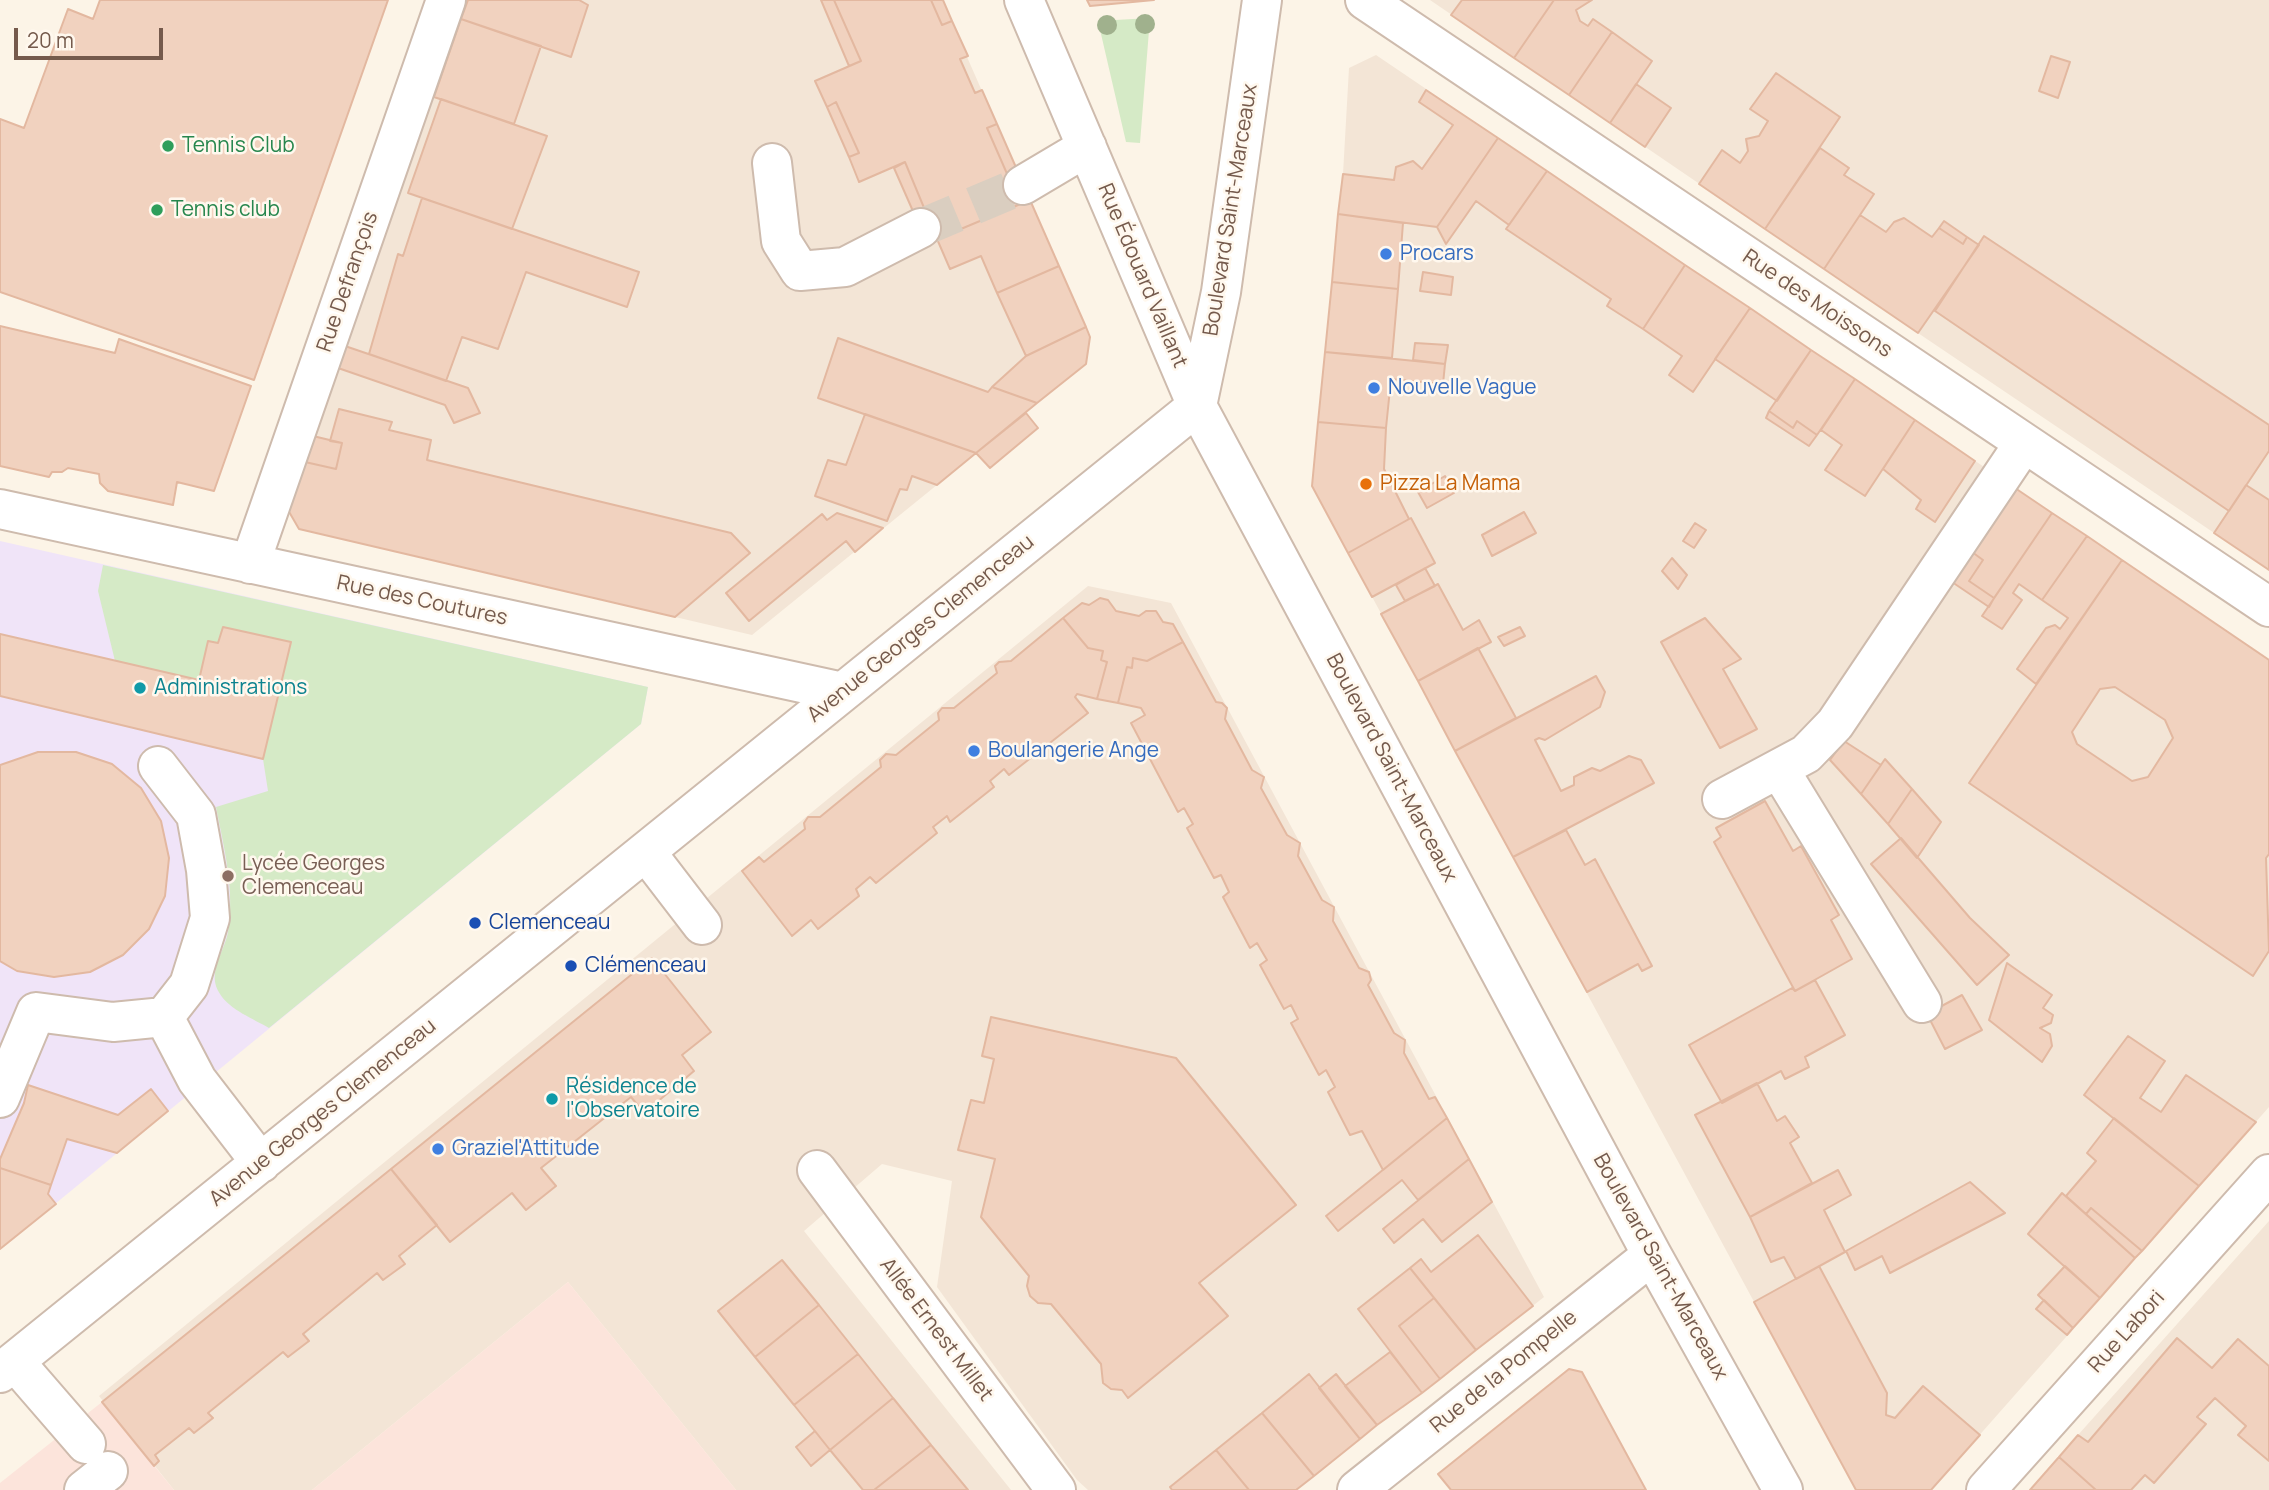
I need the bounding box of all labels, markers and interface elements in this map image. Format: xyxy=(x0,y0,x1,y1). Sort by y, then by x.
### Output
scale bar xyxy=(18,14,166,58)
text: 20 m xyxy=(27,26,74,54)
street label: Boulevard Saint-Marceaux xyxy=(1199,82,1263,338)
place label: Tennis Club xyxy=(182,133,295,159)
marker: Tennis Club xyxy=(160,138,176,154)
street label: Rue Édouard Vaillant xyxy=(1092,180,1192,372)
place label: Tennis club xyxy=(171,197,280,223)
marker: Tennis club xyxy=(149,202,165,218)
street label: Rue Defrançois xyxy=(312,208,384,356)
place label: Procars xyxy=(1400,241,1474,267)
street label: Rue des Moissons xyxy=(1737,245,1897,363)
marker: Procars xyxy=(1378,246,1394,262)
place label: Nouvelle Vague xyxy=(1388,375,1537,401)
marker: Nouvelle Vague xyxy=(1366,380,1382,396)
place label: Pizza La Mama xyxy=(1380,471,1520,497)
marker: Pizza La Mama xyxy=(1358,476,1374,492)
street label: Avenue Georges Clemenceau xyxy=(803,530,1039,728)
street label: Rue des Coutures xyxy=(334,571,510,631)
street label: Boulevard Saint-Marceaux xyxy=(1320,650,1462,886)
place label: Administrations xyxy=(154,675,307,701)
marker: Administrations xyxy=(132,680,148,696)
place label: Boulangerie Ange xyxy=(988,738,1159,764)
marker: Boulangerie Ange xyxy=(966,743,982,759)
place label: Lycée Georges Clemenceau xyxy=(242,851,385,901)
marker: Lycée Georges Clemenceau xyxy=(220,868,236,884)
place label: Clemenceau xyxy=(489,910,611,936)
marker: Clemenceau xyxy=(467,915,483,931)
place label: Clémenceau xyxy=(585,953,707,979)
marker: Clémenceau xyxy=(563,958,579,974)
street label: Avenue Georges Clemenceau xyxy=(205,1014,441,1212)
place label: Résidence de l'Observatoire xyxy=(566,1074,700,1124)
marker: Résidence de l'Observatoire xyxy=(544,1091,560,1107)
place label: Graziel'Attitude xyxy=(452,1136,600,1162)
marker: Graziel'Attitude xyxy=(430,1141,446,1157)
street label: Boulevard Saint-Marceaux xyxy=(1587,1150,1733,1384)
street label: Allée Ernest Millet xyxy=(874,1253,998,1407)
street label: Rue Labori xyxy=(2084,1286,2170,1378)
street label: Rue de la Pompelle xyxy=(1426,1305,1582,1439)

